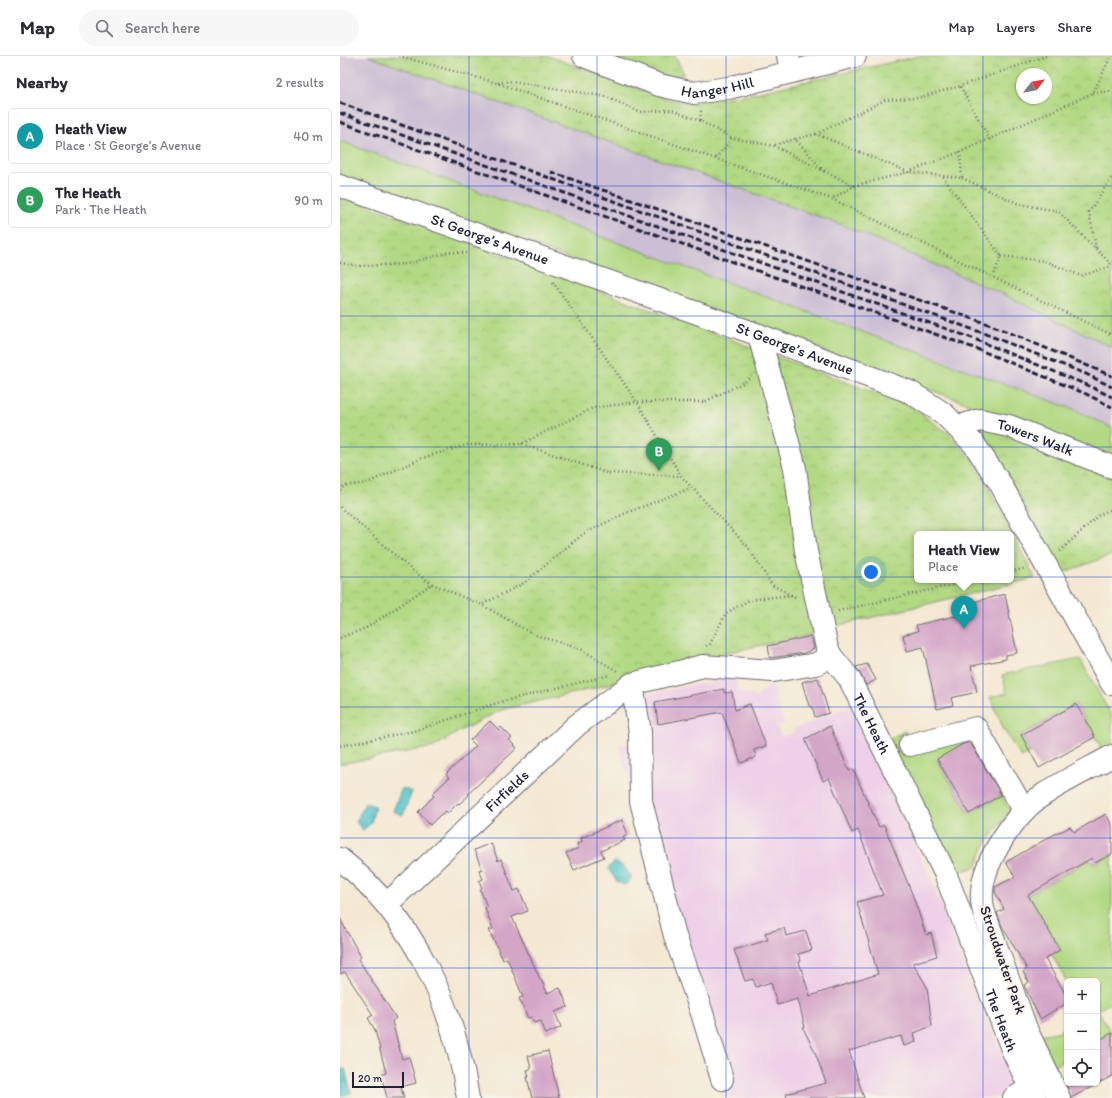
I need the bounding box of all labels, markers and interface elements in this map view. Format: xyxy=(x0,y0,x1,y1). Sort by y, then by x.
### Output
search box xyxy=(79,10,359,46)
text: Map xyxy=(20,16,55,39)
icon: search xyxy=(93,17,115,39)
text: Search here xyxy=(125,19,200,37)
text: Map xyxy=(949,19,974,36)
text: Layers xyxy=(996,19,1035,36)
text: Share xyxy=(1057,19,1092,36)
north arrow xyxy=(1016,68,1052,104)
text: Nearby xyxy=(16,72,68,92)
street label: Hanger Hill xyxy=(679,73,756,102)
text: 2 results xyxy=(276,75,324,90)
text: Heath View xyxy=(55,120,127,138)
text: A xyxy=(26,129,34,144)
text: 40 m xyxy=(293,129,323,144)
text: Place · St George’s Avenue xyxy=(55,138,201,153)
text: The Heath xyxy=(55,184,121,202)
text: B xyxy=(26,193,34,208)
text: 90 m xyxy=(294,193,323,208)
text: Park · The Heath xyxy=(55,202,147,217)
street label: St George’s Avenue xyxy=(428,210,551,269)
street label: St George’s Avenue xyxy=(734,319,856,379)
street label: Towers Walk xyxy=(996,415,1076,460)
pin: B xyxy=(646,438,672,471)
popup xyxy=(914,531,1014,583)
text: Heath View xyxy=(928,541,1000,559)
text: Place xyxy=(928,559,958,574)
your location xyxy=(861,562,881,582)
pin: A xyxy=(951,596,977,629)
street label: The Heath xyxy=(849,690,894,757)
street label: Firfields xyxy=(482,766,533,816)
street label: Stroudwater Park xyxy=(976,903,1030,1017)
map controls xyxy=(1064,978,1100,1086)
button: + xyxy=(1064,978,1100,1014)
street label: The Heath xyxy=(981,986,1021,1054)
button: − xyxy=(1064,1014,1100,1050)
button: locate xyxy=(1064,1050,1100,1086)
scale bar xyxy=(352,1070,404,1089)
text: 20 m xyxy=(358,1072,382,1085)

